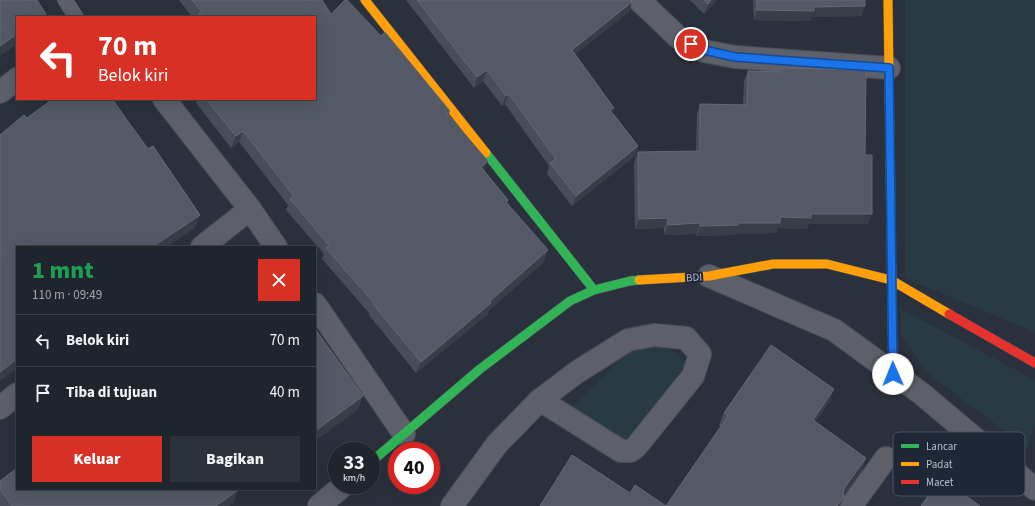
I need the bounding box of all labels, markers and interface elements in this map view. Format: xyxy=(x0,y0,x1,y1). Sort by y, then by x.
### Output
text: 70 m xyxy=(98,26,157,66)
pin xyxy=(674,27,708,61)
icon: left xyxy=(32,32,84,84)
icon: arrive xyxy=(680,33,702,55)
text: Belok kiri xyxy=(98,63,168,88)
text: 1 mnt xyxy=(32,253,94,288)
button: close xyxy=(258,259,300,301)
street label: BDI xyxy=(685,269,703,286)
text: 110 m · 09:49 xyxy=(32,286,102,304)
icon: left xyxy=(32,330,54,352)
text: Belok kiri xyxy=(66,330,129,351)
text: 70 m xyxy=(270,330,300,351)
position arrow xyxy=(872,353,914,395)
icon: arrive xyxy=(32,382,54,404)
text: Tiba di tujuan xyxy=(66,382,157,403)
text: 40 m xyxy=(270,382,300,403)
legend xyxy=(893,432,1025,496)
button: Keluar xyxy=(32,436,162,482)
button: Bagikan xyxy=(170,436,300,482)
text: Lancar xyxy=(926,439,957,454)
speed limit sign: 40 xyxy=(388,442,440,494)
text: 33 xyxy=(343,449,365,477)
text: Padat xyxy=(926,457,953,472)
text: km/h xyxy=(343,471,365,485)
text: Macet xyxy=(926,475,954,490)

